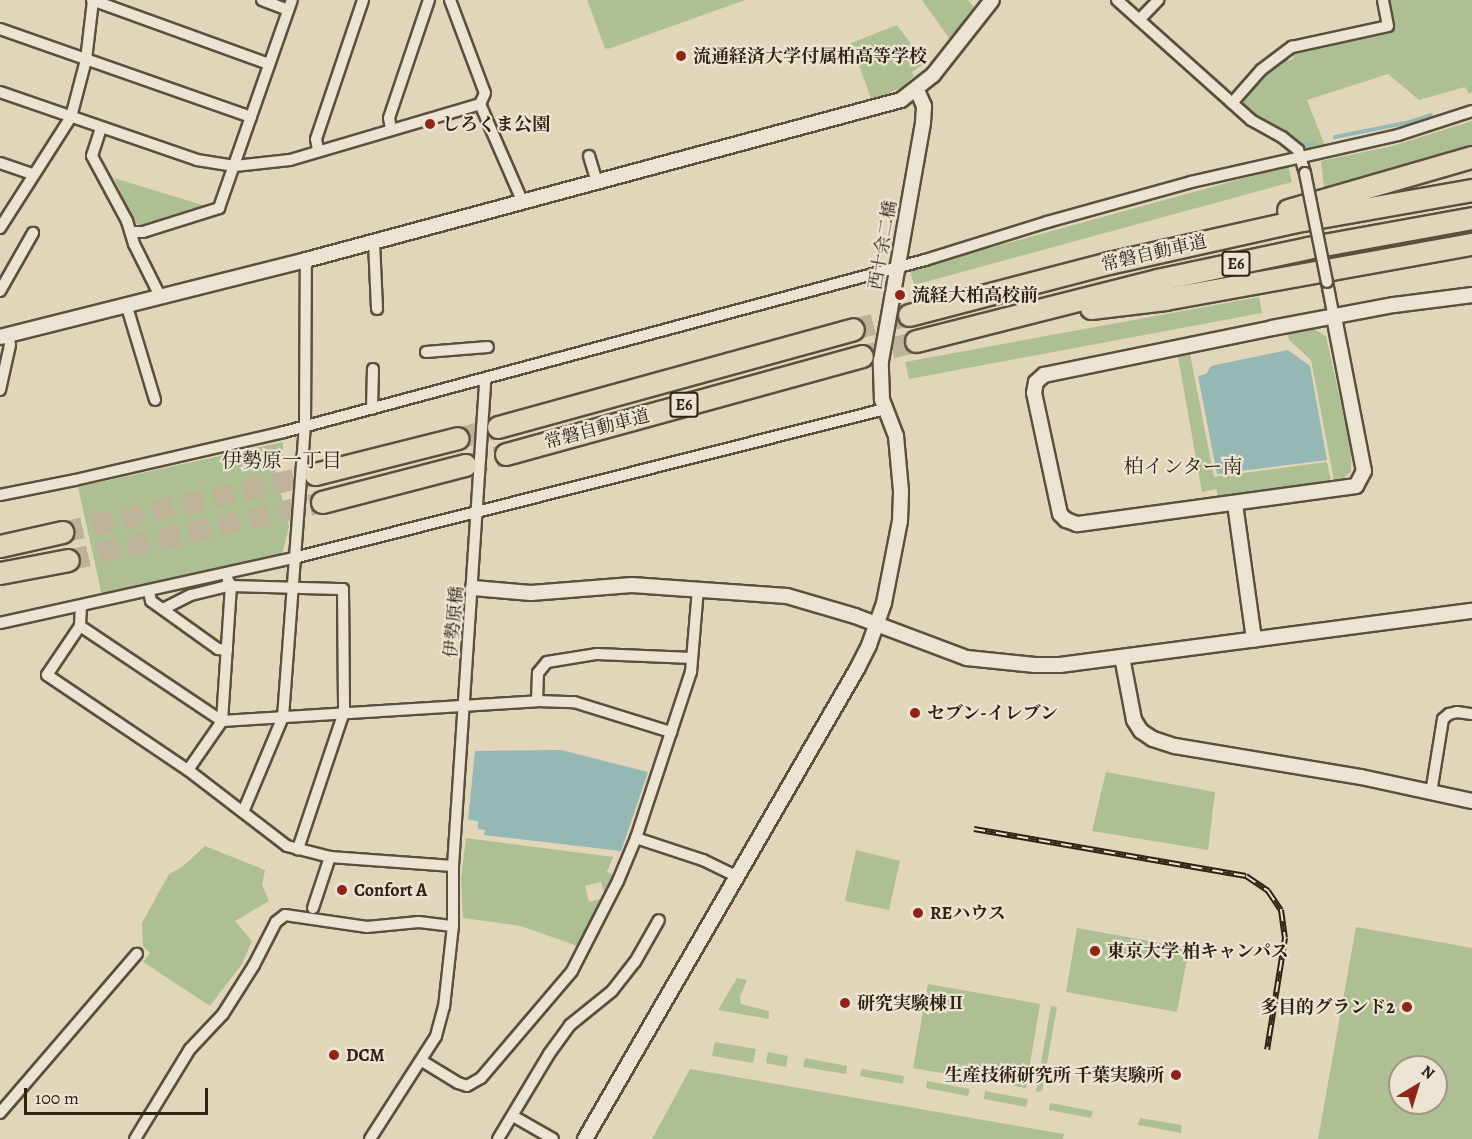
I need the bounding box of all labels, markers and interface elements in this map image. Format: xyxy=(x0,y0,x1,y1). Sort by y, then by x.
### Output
place label: 流通経済大学付属柏高等学校 xyxy=(693,45,927,67)
marker: 流通経済大学付属柏高等学校 xyxy=(674,49,688,63)
place label: しろくま公園 xyxy=(442,113,550,135)
marker: しろくま公園 xyxy=(423,117,437,131)
street label: 西十余二橋 xyxy=(865,199,901,291)
street label: 常磐自動車道 xyxy=(1099,230,1209,276)
road number: E6 xyxy=(1221,251,1251,277)
place label: 流経大柏高校前 xyxy=(912,284,1038,306)
marker: 流経大柏高校前 xyxy=(893,288,907,302)
road number: E6 xyxy=(669,392,699,418)
street label: 常磐自動車道 xyxy=(542,405,652,453)
district label: 伊勢原一丁目 xyxy=(222,448,342,472)
district label: 柏インター南 xyxy=(1123,454,1243,478)
street label: 伊勢原橋 xyxy=(440,585,468,659)
place label: セブン-イレブン xyxy=(927,702,1059,724)
marker: セブン-イレブン xyxy=(908,706,922,720)
place label: Confort A xyxy=(354,879,427,901)
marker: Confort A xyxy=(335,883,349,897)
place label: REハウス xyxy=(930,902,1006,924)
marker: REハウス xyxy=(911,906,925,920)
place label: 東京大学 柏キャンパス xyxy=(1107,940,1290,962)
marker: 東京大学 柏キャンパス xyxy=(1088,944,1102,958)
place label: 研究実験棟Ⅱ xyxy=(857,992,965,1014)
marker: 研究実験棟Ⅱ xyxy=(838,996,852,1010)
place label: 多目的グランド2 xyxy=(1260,996,1395,1018)
marker: 多目的グランド2 xyxy=(1400,1000,1414,1014)
place label: DCM xyxy=(346,1044,385,1066)
marker: DCM xyxy=(327,1048,341,1062)
north arrow xyxy=(1388,1055,1448,1115)
text: N xyxy=(1416,1060,1439,1085)
place label: 生産技術研究所 千葉実験所 xyxy=(945,1064,1164,1086)
marker: 生産技術研究所 千葉実験所 xyxy=(1169,1068,1183,1082)
scale bar xyxy=(27,1076,212,1114)
text: 100 m xyxy=(35,1086,79,1110)

